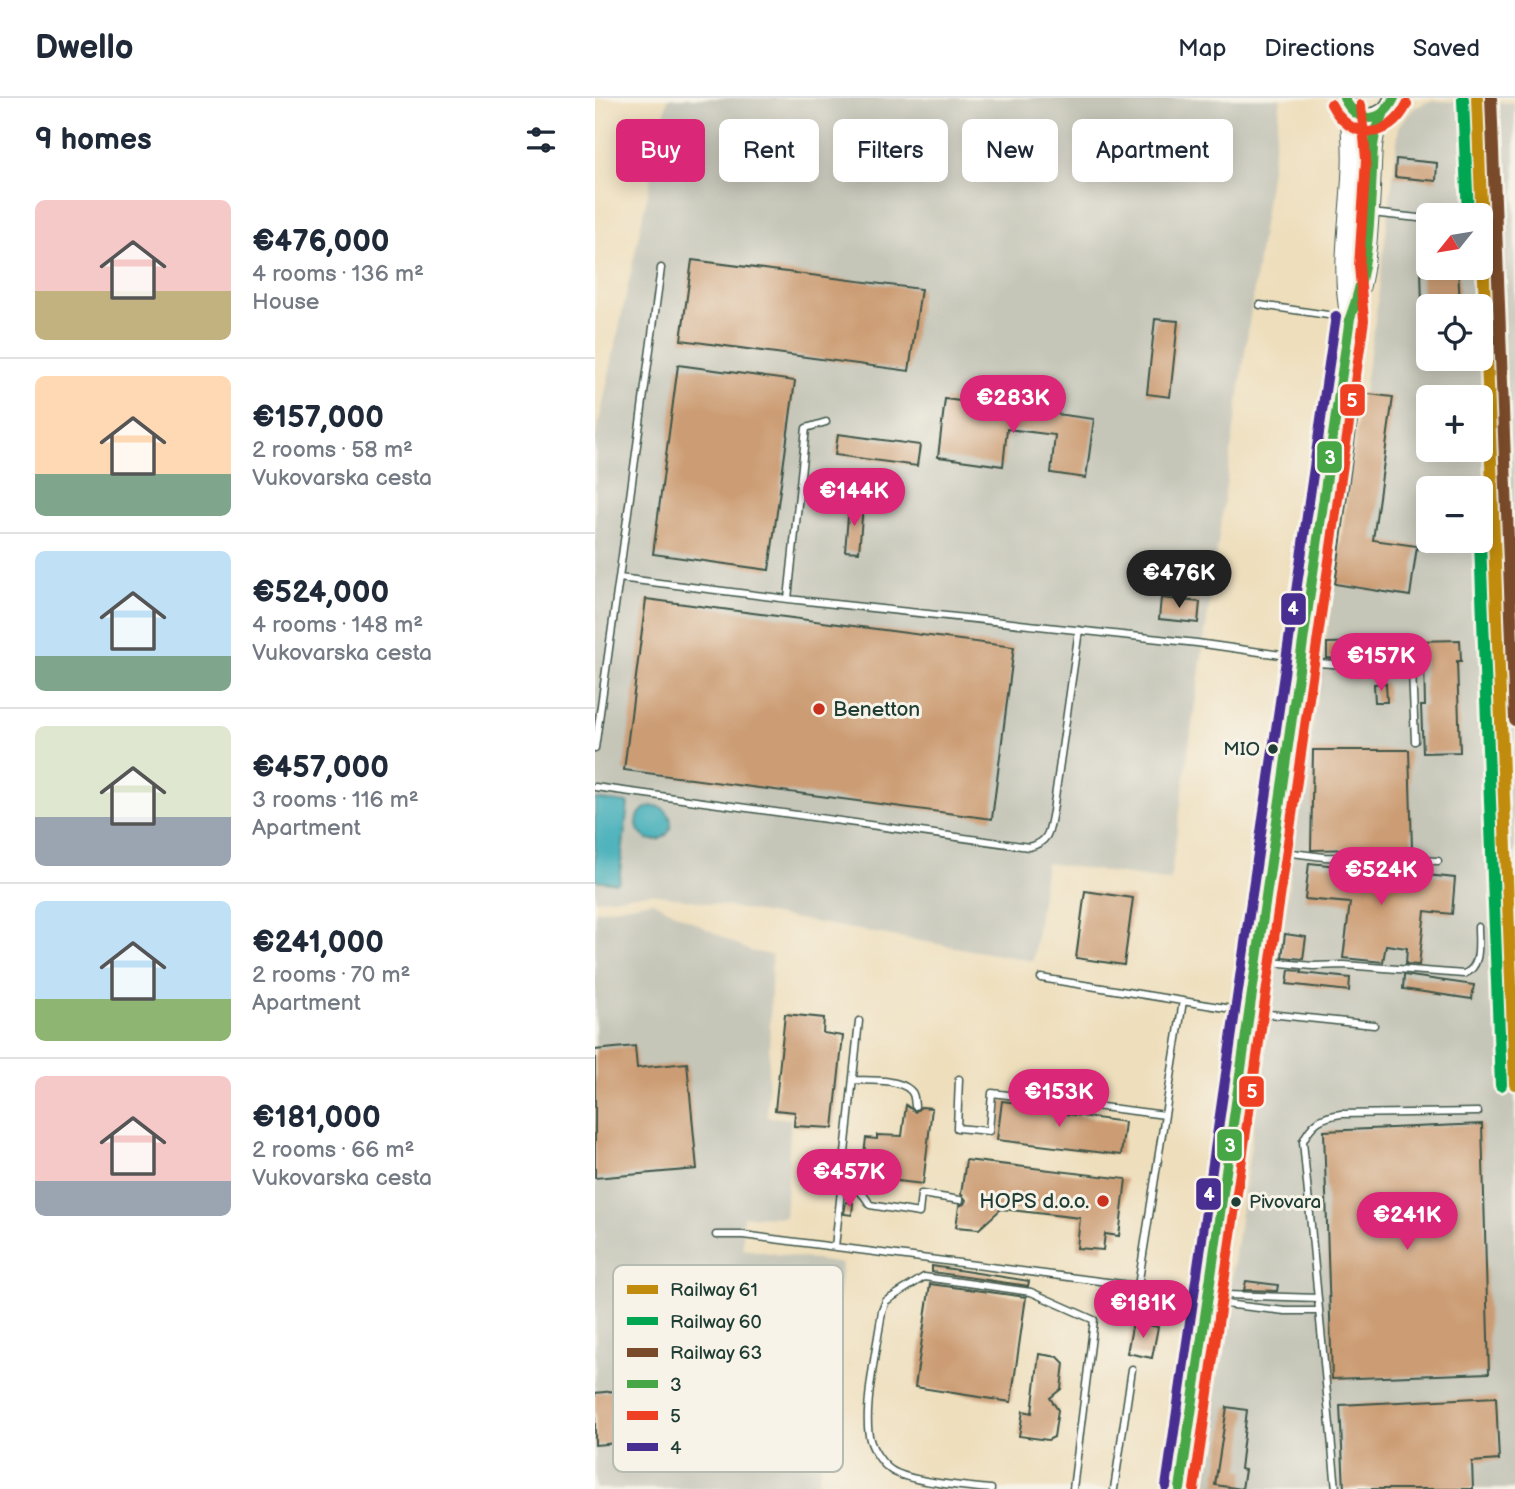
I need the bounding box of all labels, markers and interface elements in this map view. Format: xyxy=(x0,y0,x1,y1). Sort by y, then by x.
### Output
text: Dwello xyxy=(35,28,134,68)
text: Map xyxy=(1178,34,1226,63)
text: Directions xyxy=(1264,34,1375,63)
text: Saved xyxy=(1413,34,1480,63)
chip: Buy xyxy=(616,119,705,182)
chip: Rent xyxy=(719,119,819,182)
chip: Filters xyxy=(833,119,948,182)
chip: New xyxy=(962,119,1058,182)
chip: Apartment xyxy=(1072,119,1233,182)
icon: filters xyxy=(522,121,560,159)
text: 9 homes xyxy=(35,122,152,158)
north arrow xyxy=(1416,203,1493,280)
map controls xyxy=(1416,203,1493,553)
text: €476,000 xyxy=(252,224,390,260)
icon: home xyxy=(91,228,175,312)
text: 4 rooms · 136 m² xyxy=(252,260,424,288)
text: House xyxy=(252,288,319,316)
button: locate xyxy=(1416,294,1493,371)
pin: €283K xyxy=(964,376,1062,435)
line badge: 5 xyxy=(1339,383,1366,417)
text: €283K xyxy=(976,384,1050,412)
button: + xyxy=(1416,385,1493,462)
text: 5 xyxy=(1347,390,1358,413)
text: €157,000 xyxy=(252,400,384,436)
icon: home xyxy=(91,404,175,488)
text: 2 rooms · 58 m² xyxy=(252,436,413,464)
line badge: 3 xyxy=(1316,440,1343,474)
text: 3 xyxy=(1324,447,1336,470)
text: Vukovarska cesta xyxy=(252,464,432,492)
pin: €144K xyxy=(805,468,903,528)
button: − xyxy=(1416,476,1493,553)
text: €144K xyxy=(819,477,889,505)
pin: €476K xyxy=(1130,550,1228,610)
text: €476K xyxy=(1143,559,1215,587)
text: €524,000 xyxy=(252,575,389,611)
icon: home xyxy=(91,579,175,663)
line badge: 4 xyxy=(1280,592,1307,626)
text: 4 xyxy=(1287,598,1299,621)
text: 4 rooms · 148 m² xyxy=(252,611,423,639)
pin: €157K xyxy=(1332,634,1430,693)
text: Vukovarska cesta xyxy=(252,639,432,667)
text: €157K xyxy=(1347,642,1415,670)
place label: Benetton xyxy=(833,697,920,722)
marker: Benetton xyxy=(811,701,827,717)
place label: MIO xyxy=(1223,738,1260,761)
marker: MIO xyxy=(1266,742,1280,756)
text: €457,000 xyxy=(252,750,389,786)
icon: home xyxy=(91,754,175,838)
text: 3 rooms · 116 m² xyxy=(252,786,419,814)
text: Apartment xyxy=(252,814,361,842)
pin: €524K xyxy=(1332,848,1430,907)
text: €524K xyxy=(1345,856,1417,884)
text: €241,000 xyxy=(252,925,384,961)
icon: home xyxy=(91,929,175,1013)
text: 2 rooms · 70 m² xyxy=(252,961,411,989)
text: Apartment xyxy=(252,989,361,1017)
pin: €153K xyxy=(1010,1070,1108,1129)
line badge: 5 xyxy=(1238,1075,1265,1108)
text: €153K xyxy=(1024,1078,1094,1106)
text: 5 xyxy=(1247,1081,1258,1104)
text: €181,000 xyxy=(252,1100,381,1136)
icon: home xyxy=(91,1104,175,1188)
line badge: 3 xyxy=(1216,1128,1243,1162)
text: 3 xyxy=(1224,1135,1236,1158)
text: 2 rooms · 66 m² xyxy=(252,1136,414,1164)
pin: €457K xyxy=(800,1150,898,1209)
text: €457K xyxy=(813,1158,885,1186)
text: Vukovarska cesta xyxy=(252,1164,432,1192)
line badge: 4 xyxy=(1195,1177,1222,1211)
text: 4 xyxy=(1203,1184,1215,1207)
place label: HOPS d.o.o. xyxy=(979,1189,1089,1214)
place label: Pivovara xyxy=(1249,1191,1321,1214)
pin: €241K xyxy=(1358,1192,1456,1252)
marker: HOPS d.o.o. xyxy=(1095,1193,1111,1209)
marker: Pivovara xyxy=(1229,1195,1243,1209)
text: €241K xyxy=(1373,1201,1441,1229)
legend xyxy=(613,1265,843,1472)
text: Railway 61 xyxy=(670,1279,758,1302)
pin: €181K xyxy=(1094,1280,1192,1340)
text: €181K xyxy=(1110,1289,1176,1317)
text: Railway 60 xyxy=(670,1311,762,1334)
text: Railway 63 xyxy=(670,1342,762,1365)
text: 3 xyxy=(670,1374,682,1397)
text: 5 xyxy=(670,1405,681,1428)
text: 4 xyxy=(670,1437,682,1460)

